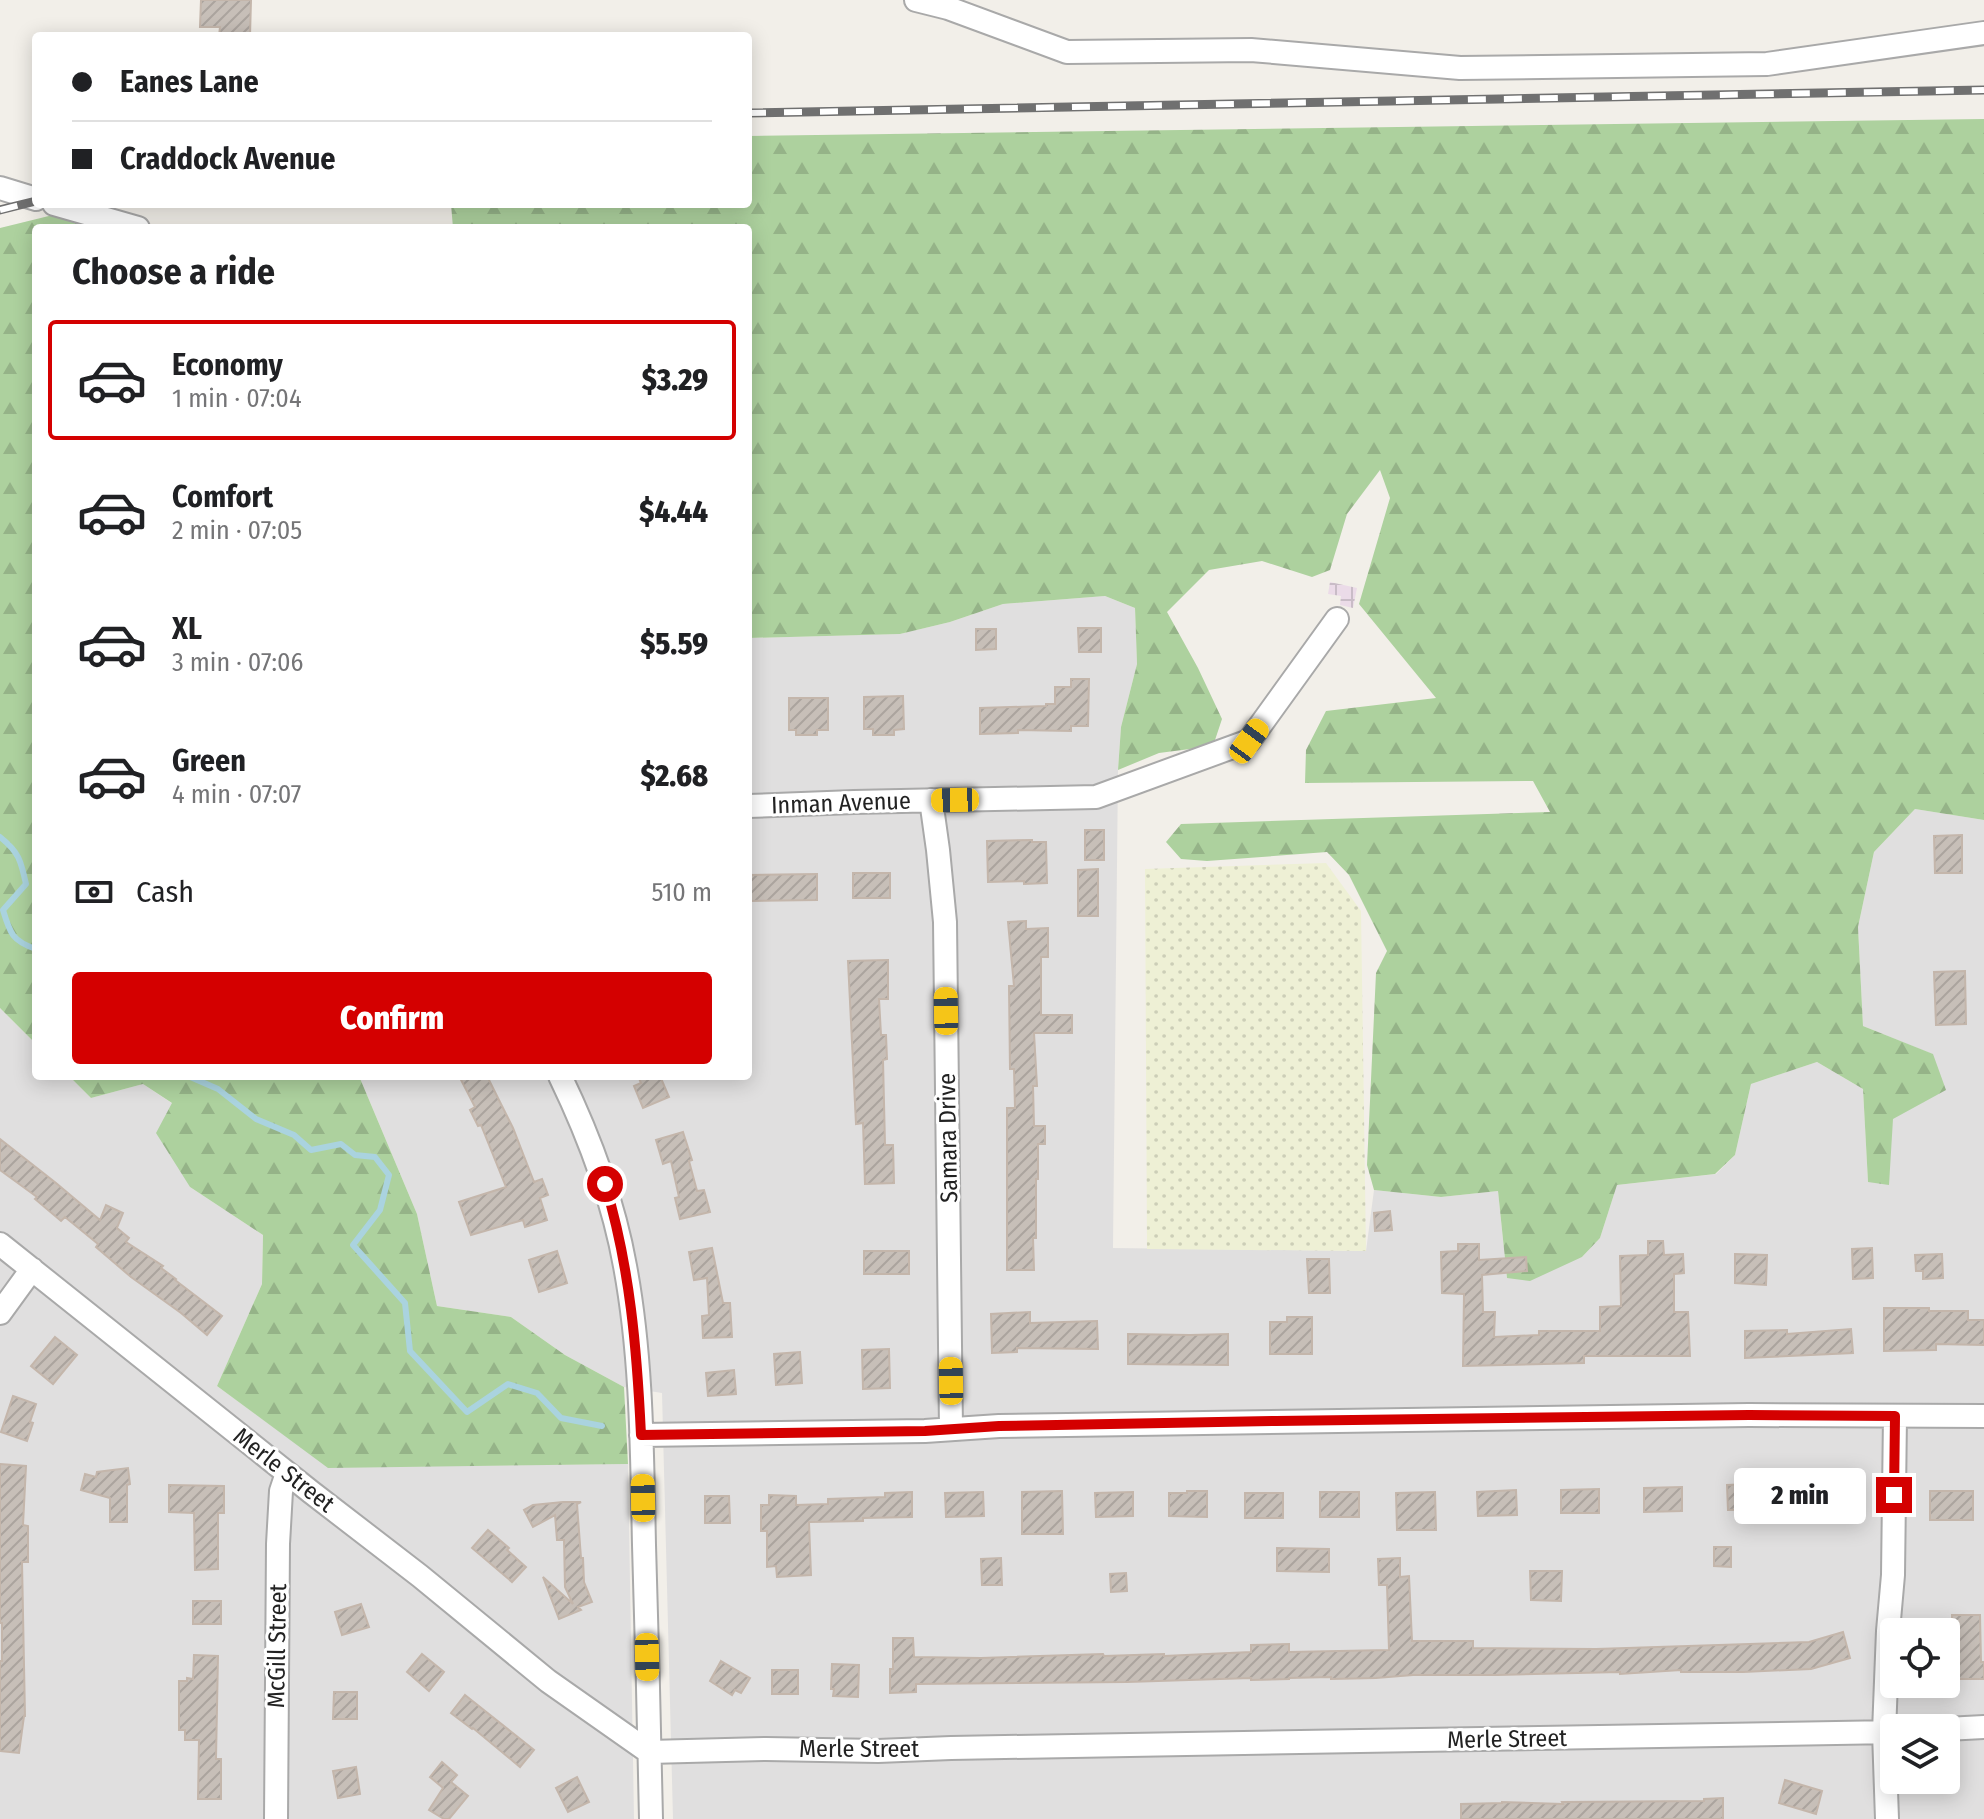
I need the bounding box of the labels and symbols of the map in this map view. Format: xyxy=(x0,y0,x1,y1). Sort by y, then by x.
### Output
car xyxy=(1225,715,1273,767)
street label: Inman Avenue xyxy=(771,787,911,819)
car xyxy=(931,788,979,812)
car xyxy=(934,987,958,1035)
street label: Samara Drive xyxy=(933,1073,963,1203)
route start xyxy=(587,1166,623,1202)
car xyxy=(939,1357,963,1405)
street label: Merle Street xyxy=(228,1422,340,1518)
callout: 2 min xyxy=(1734,1467,1866,1523)
car xyxy=(631,1474,655,1522)
route end xyxy=(1876,1477,1912,1513)
street label: McGill Street xyxy=(262,1583,292,1708)
car xyxy=(635,1633,659,1681)
street label: Merle Street xyxy=(1447,1724,1567,1754)
street label: Merle Street xyxy=(799,1735,919,1763)

